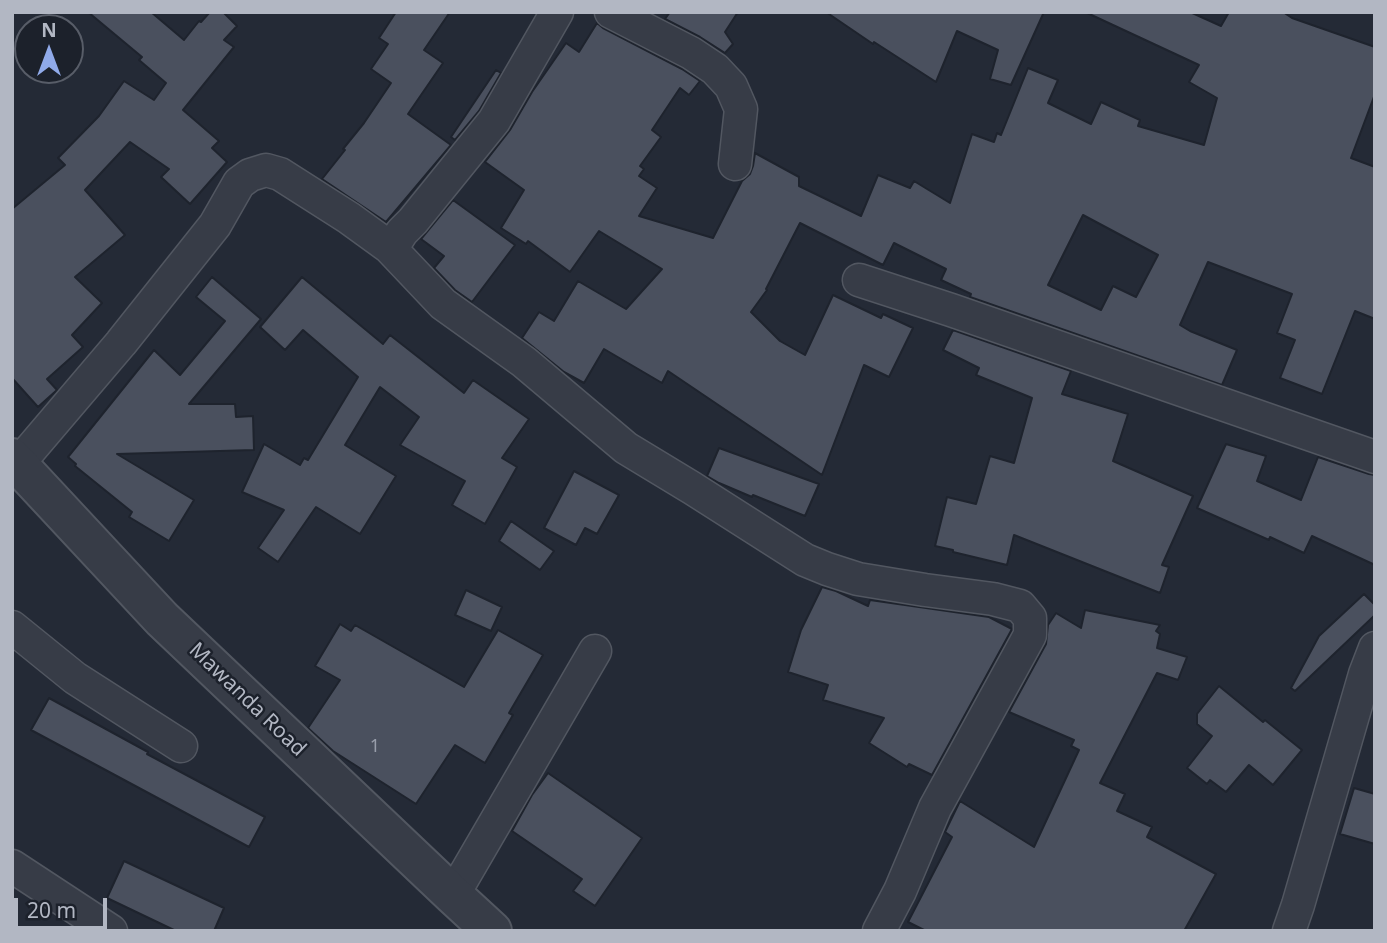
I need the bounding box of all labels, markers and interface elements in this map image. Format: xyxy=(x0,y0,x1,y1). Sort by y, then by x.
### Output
north arrow xyxy=(14,14,84,84)
text: N xyxy=(41,17,57,43)
street label: Mawanda Road xyxy=(183,638,311,762)
house number: 1 xyxy=(370,736,380,758)
scale bar xyxy=(18,884,110,928)
text: 20 m xyxy=(27,896,76,924)

